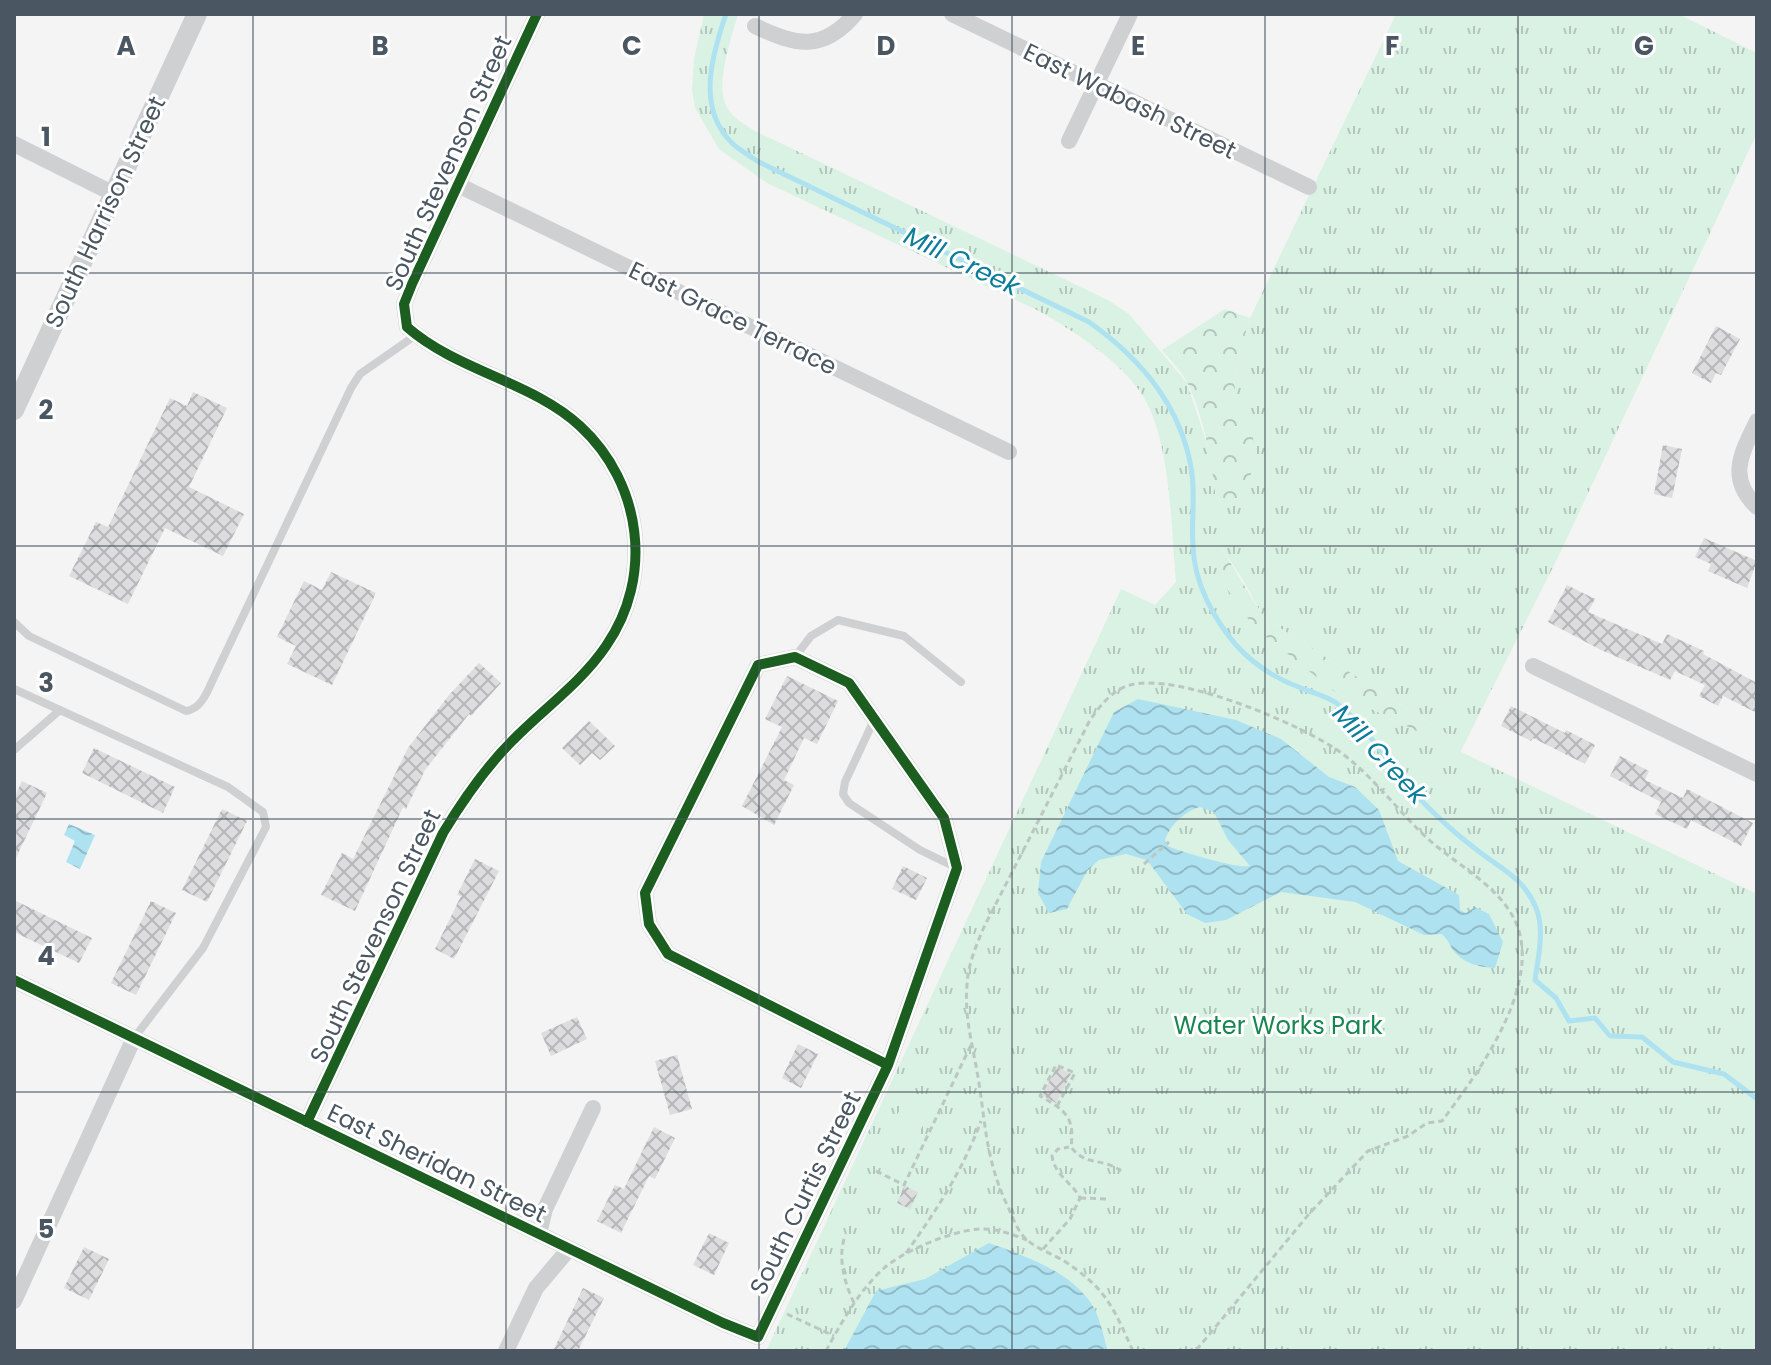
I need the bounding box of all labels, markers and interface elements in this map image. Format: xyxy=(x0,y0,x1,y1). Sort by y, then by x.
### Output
text: A xyxy=(116,28,136,64)
text: B xyxy=(371,28,389,64)
text: C xyxy=(622,28,642,64)
text: D xyxy=(877,28,896,64)
text: F xyxy=(1385,28,1399,64)
text: G xyxy=(1634,28,1654,64)
street label: South Stevenson Street xyxy=(377,30,519,296)
street label: East Wabash Street xyxy=(1019,37,1241,165)
street label: South Harrison Street xyxy=(37,91,173,333)
text: 1 xyxy=(41,119,51,155)
water label: Mill Creek xyxy=(898,217,1027,305)
street label: East Grace Terrace xyxy=(624,253,842,383)
text: 2 xyxy=(39,392,54,428)
text: 3 xyxy=(38,665,54,701)
water label: Mill Creek xyxy=(1324,696,1437,813)
street label: South Stevenson Street xyxy=(302,804,448,1068)
text: 4 xyxy=(37,938,55,974)
park label: Water Works Park xyxy=(1173,1009,1383,1042)
street label: South Curtis Street xyxy=(742,1086,868,1300)
street label: East Sheridan Street xyxy=(322,1096,552,1230)
text: 5 xyxy=(38,1211,54,1247)

